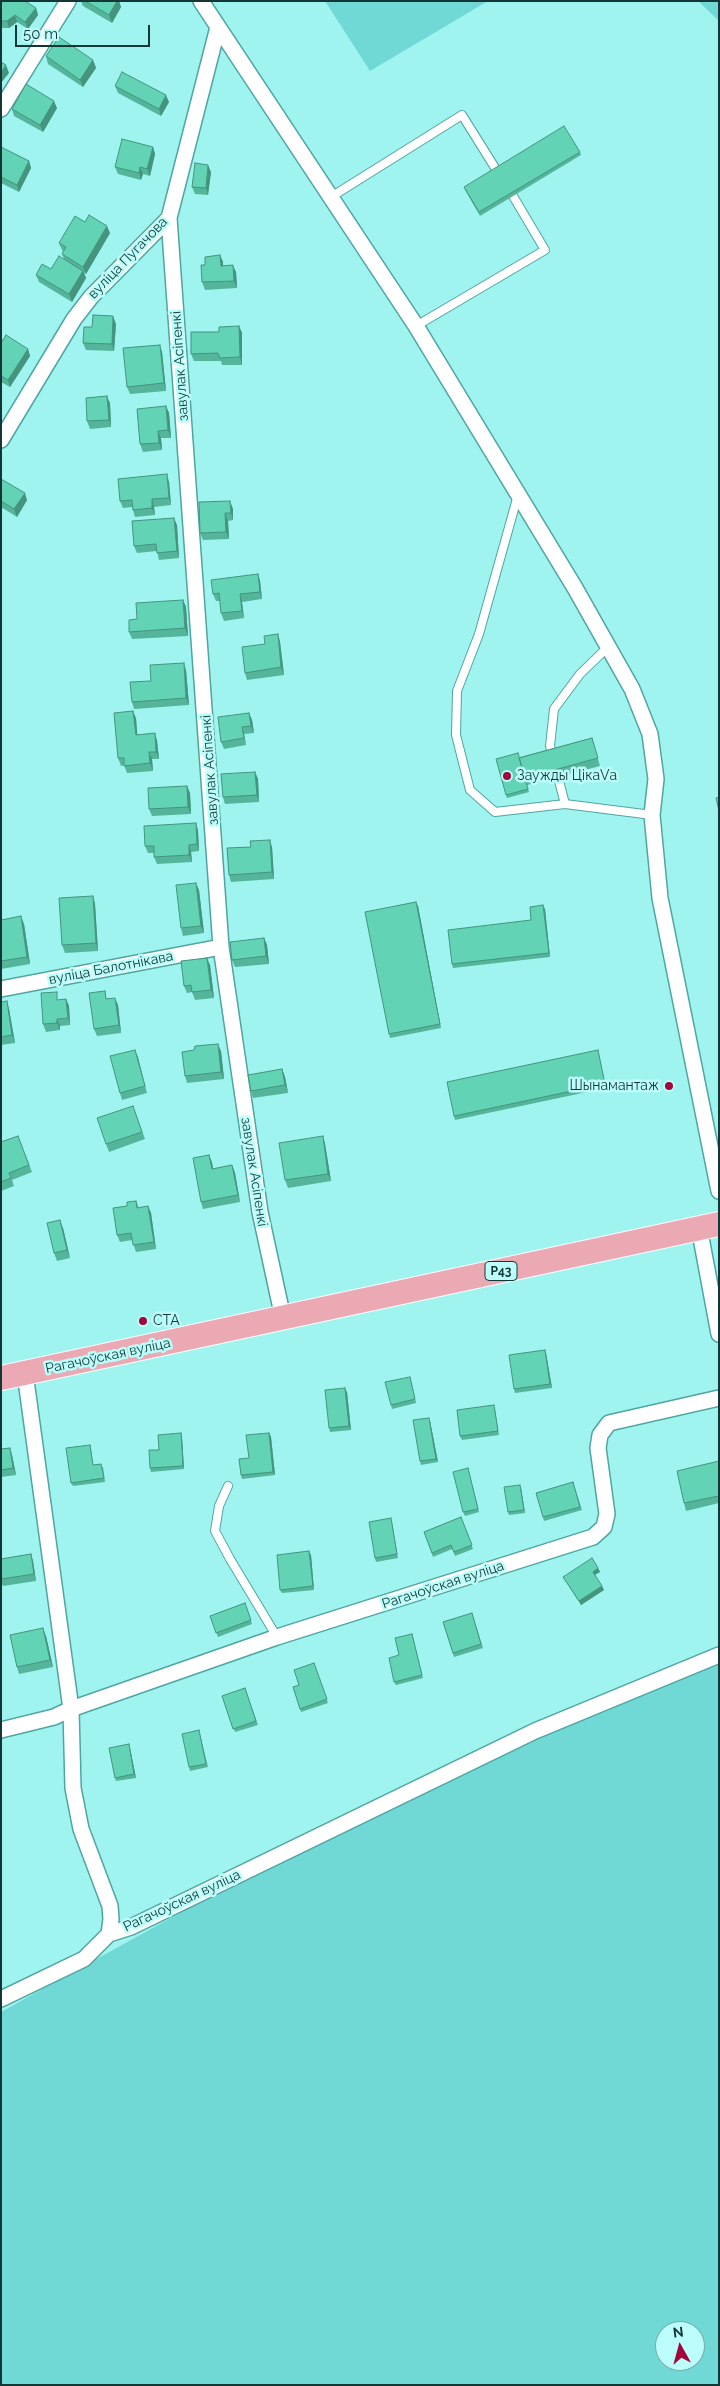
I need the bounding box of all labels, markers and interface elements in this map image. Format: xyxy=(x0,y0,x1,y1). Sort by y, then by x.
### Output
scale bar xyxy=(18,15,152,47)
text: 50 m xyxy=(23,25,58,43)
street label: вуліца Пугачова xyxy=(85,214,171,302)
street label: завулак Асіпенкі xyxy=(168,310,192,422)
street label: завулак Асіпенкі xyxy=(198,714,222,826)
place label: Заужды ЦікаVа xyxy=(517,768,617,784)
marker: Заужды ЦікаVа xyxy=(501,770,513,782)
street label: вуліца Балотнікава xyxy=(47,948,175,988)
place label: Шынамантаж xyxy=(569,1078,659,1094)
marker: Шынамантаж xyxy=(663,1080,675,1092)
street label: завулак Асіпенкі xyxy=(237,1116,271,1228)
road number: Р43 xyxy=(485,1262,517,1280)
place label: СТА xyxy=(153,1313,180,1329)
marker: СТА xyxy=(137,1315,149,1327)
street label: Рагачоўская вуліца xyxy=(44,1335,172,1377)
street label: Рагачоўская вуліца xyxy=(380,1557,506,1613)
street label: Рагачоўская вуліца xyxy=(121,1866,243,1936)
north arrow xyxy=(655,2321,705,2371)
text: N xyxy=(672,2324,685,2341)

